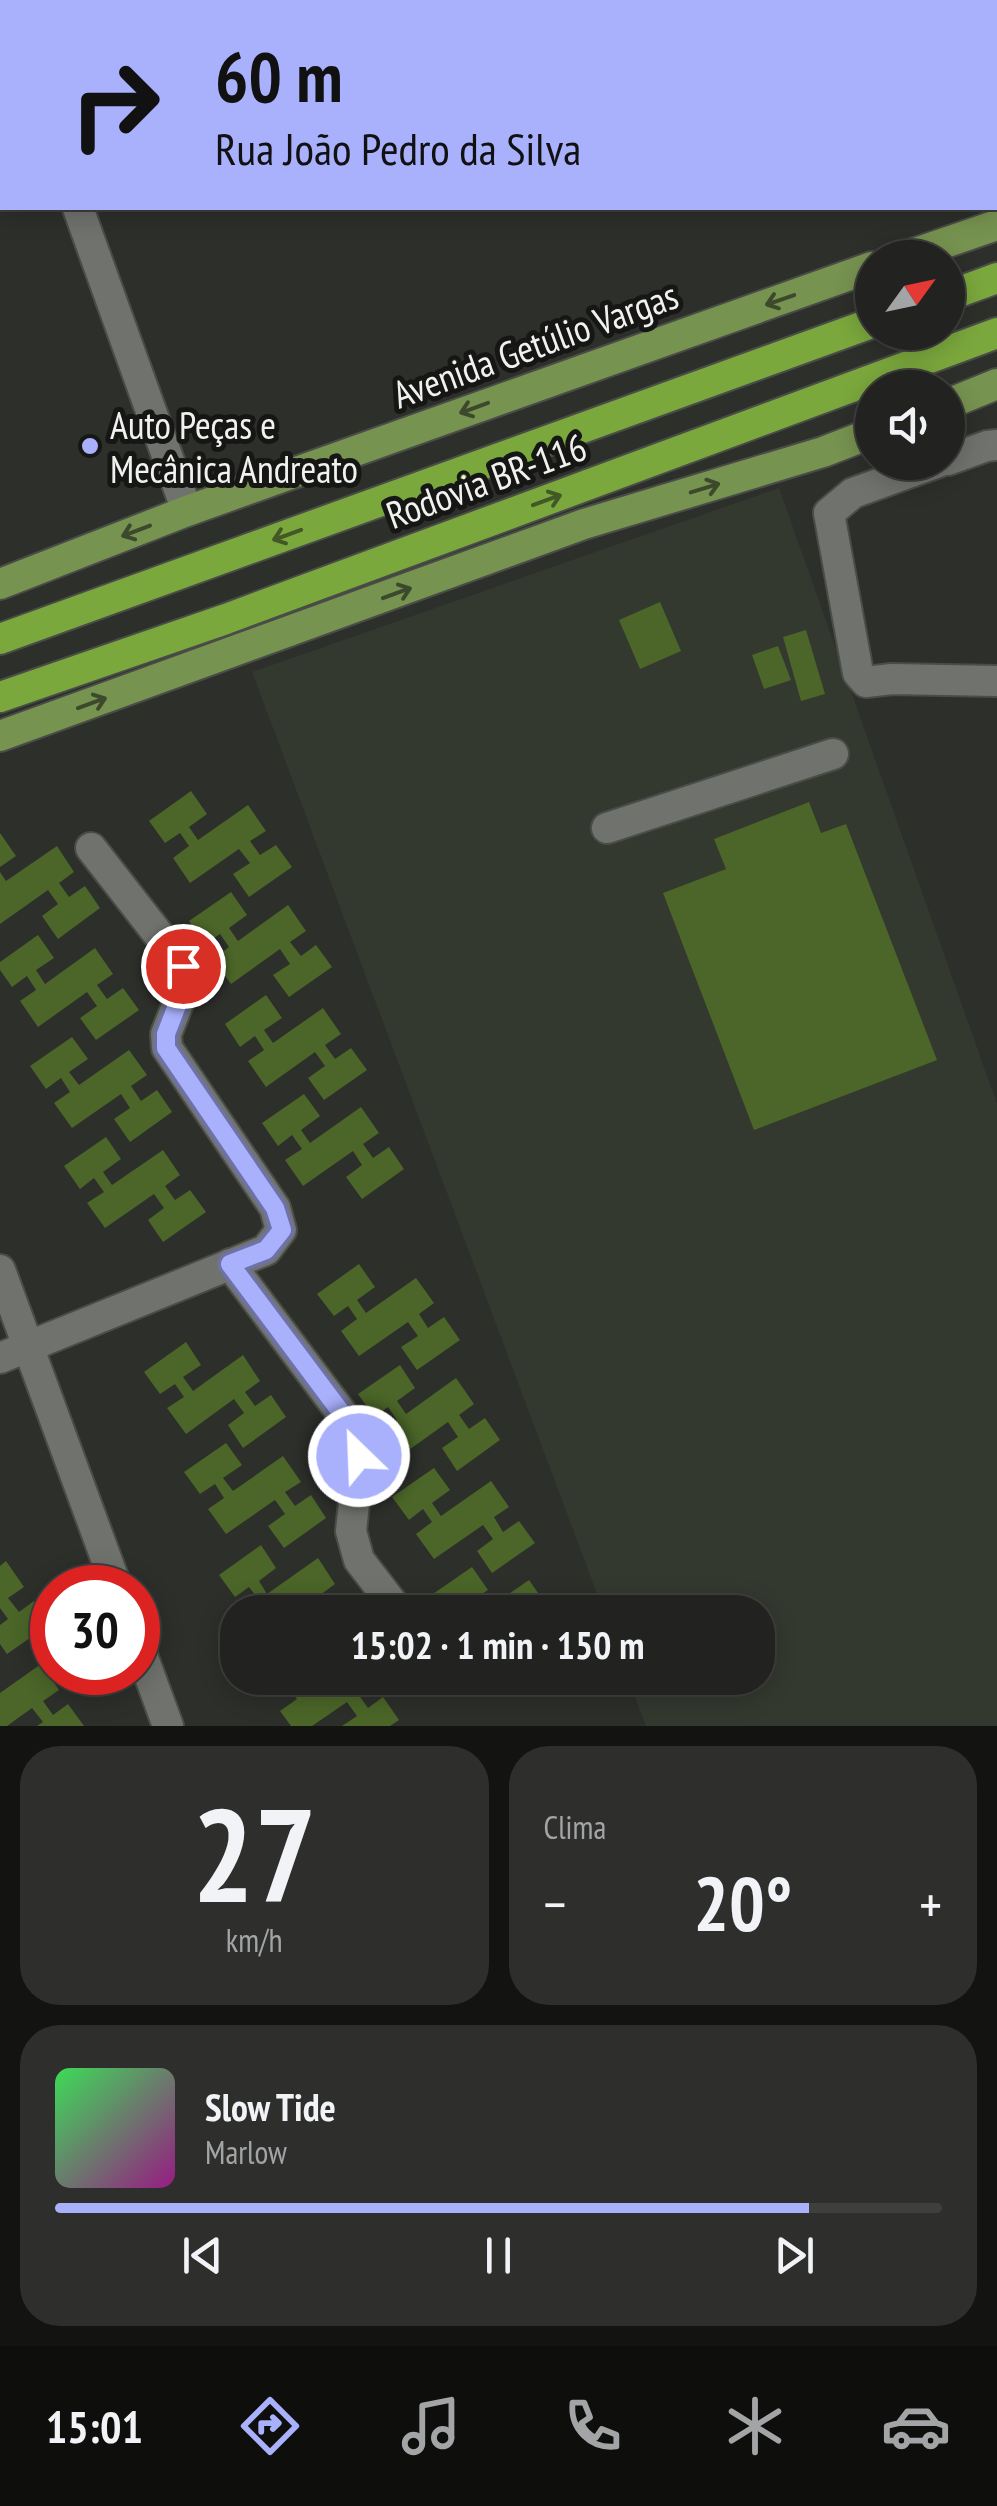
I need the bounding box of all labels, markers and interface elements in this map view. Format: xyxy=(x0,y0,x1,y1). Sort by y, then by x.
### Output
text: 60 m xyxy=(215,31,343,121)
icon: right xyxy=(50,40,180,170)
text: Rua João Pedro da Silva xyxy=(215,119,581,177)
north arrow xyxy=(855,240,965,350)
map controls xyxy=(855,240,965,480)
street label: Avenida Getúlio Vargas xyxy=(386,270,684,418)
one-way arrow xyxy=(765,292,797,310)
button: sound xyxy=(855,370,965,480)
place label: Auto Peças e Mecânica Andreato xyxy=(110,400,358,493)
one-way arrow xyxy=(460,400,491,418)
street label: Rodovia BR-116 xyxy=(379,421,593,539)
marker: Auto Peças e Mecânica Andreato xyxy=(79,435,101,457)
one-way arrow xyxy=(689,478,720,496)
one-way arrow xyxy=(531,490,562,508)
one-way arrow xyxy=(121,524,152,542)
one-way arrow xyxy=(272,527,303,545)
one-way arrow xyxy=(381,583,412,601)
one-way arrow xyxy=(75,693,106,711)
pin xyxy=(141,924,226,1009)
icon: arrive xyxy=(156,939,211,994)
position arrow xyxy=(307,1404,411,1508)
speed limit sign: 30 xyxy=(30,1565,160,1695)
text: 15:02 · 1 min · 150 m xyxy=(351,1620,644,1669)
text: 27 xyxy=(192,1770,316,1938)
text: Clima xyxy=(544,1806,606,1848)
text: 20° xyxy=(693,1855,792,1952)
text: − xyxy=(544,1868,566,1939)
text: + xyxy=(919,1868,942,1939)
text: km/h xyxy=(226,1919,283,1961)
text: Slow Tide xyxy=(205,2082,336,2131)
text: Marlow xyxy=(205,2131,287,2173)
icon: previous xyxy=(175,2228,230,2283)
icon: pause xyxy=(471,2228,526,2283)
icon: next xyxy=(767,2228,822,2283)
icon: directions xyxy=(235,2391,305,2461)
icon: music xyxy=(396,2391,466,2461)
icon: phone xyxy=(558,2391,628,2461)
icon: climate xyxy=(720,2391,790,2461)
icon: car xyxy=(881,2391,951,2461)
text: 15:01 xyxy=(46,2397,143,2455)

